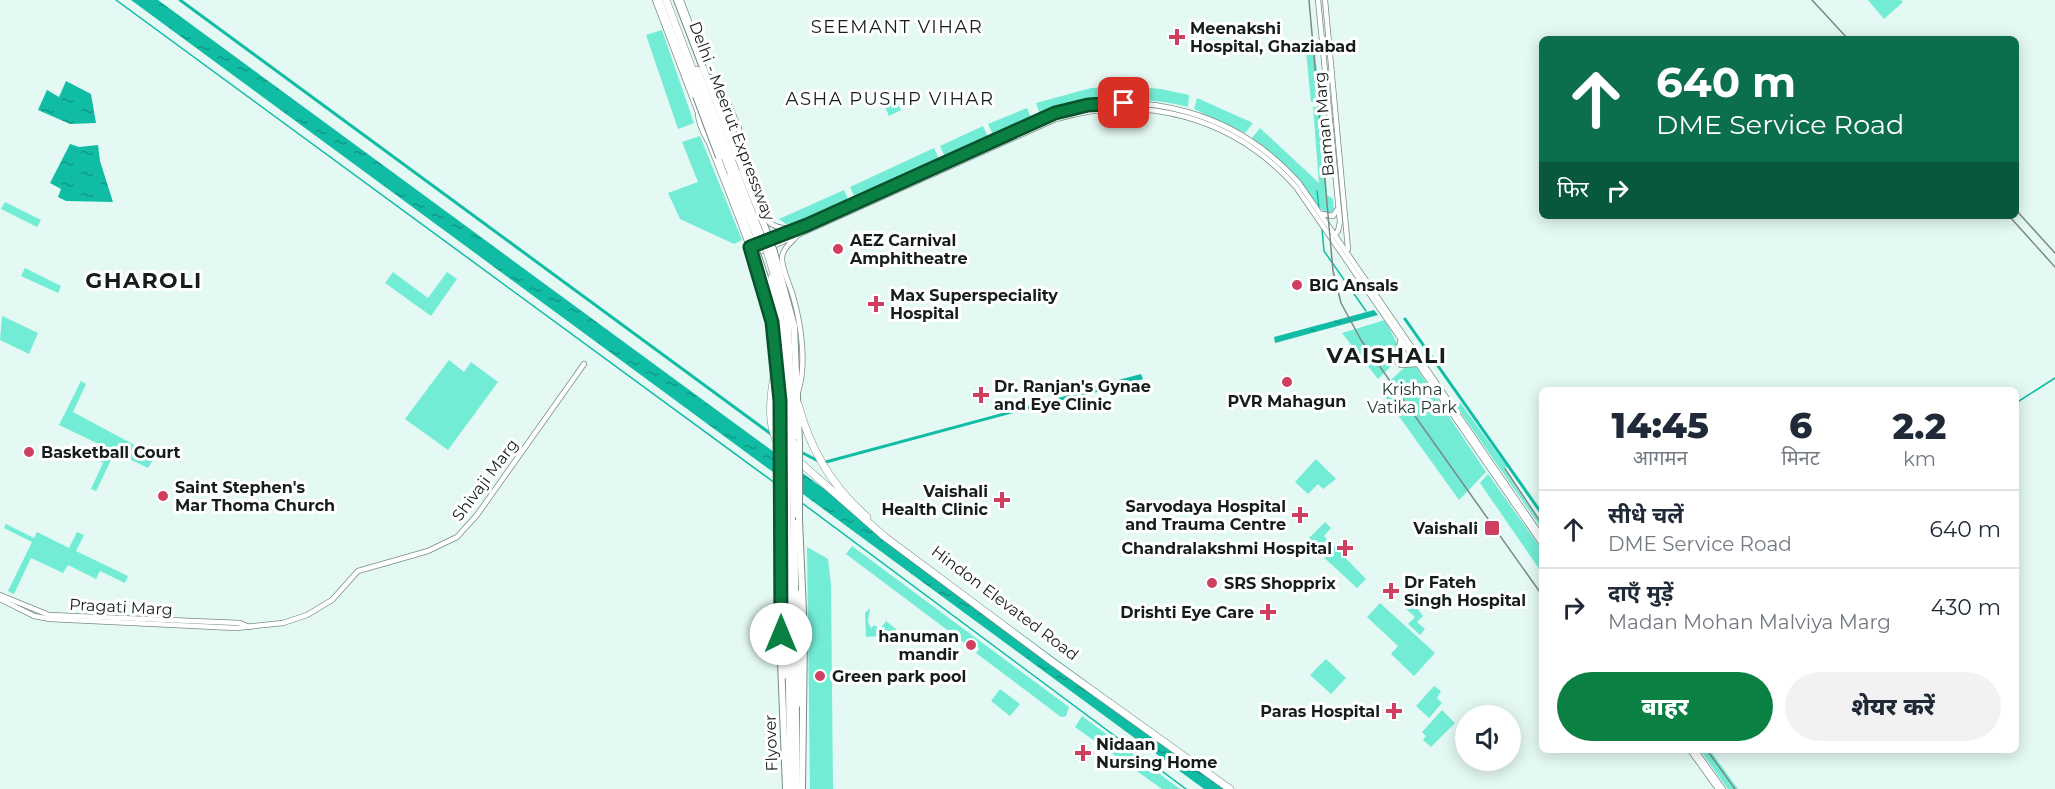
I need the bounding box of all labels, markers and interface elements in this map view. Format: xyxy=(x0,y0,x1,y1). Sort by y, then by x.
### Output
district label: SEEMANT VIHAR xyxy=(811,16,983,38)
street label: Delhi - Meerut Expressway xyxy=(685,19,779,224)
place label: Meenakshi Hospital, Ghaziabad xyxy=(1190,19,1356,56)
marker: Meenakshi Hospital, Ghaziabad xyxy=(1168,28,1186,46)
text: 640 m xyxy=(1656,56,1796,108)
icon: ahead xyxy=(1557,60,1635,138)
street label: Baman Marg xyxy=(1310,71,1338,177)
pin xyxy=(1098,77,1149,128)
icon: arrive xyxy=(1107,86,1140,119)
district label: ASHA PUSHP VIHAR xyxy=(786,88,994,110)
text: DME Service Road xyxy=(1656,108,1904,141)
icon: right xyxy=(1601,174,1634,207)
text: फिर xyxy=(1557,176,1589,203)
place label: AEZ Carnival Amphitheatre xyxy=(849,231,968,268)
marker: AEZ Carnival Amphitheatre xyxy=(831,242,845,256)
district label: GHAROLI xyxy=(85,267,203,294)
place label: BIG Ansals xyxy=(1309,276,1399,295)
marker: BIG Ansals xyxy=(1290,278,1304,292)
place label: Max Superspeciality Hospital xyxy=(890,286,1058,323)
marker: Max Superspeciality Hospital xyxy=(867,295,885,313)
district label: VAISHALI xyxy=(1326,342,1447,369)
marker: PVR Mahagun xyxy=(1280,375,1294,389)
place label: Dr. Ranjan's Gynae and Eye Clinic xyxy=(994,377,1151,414)
park label: Krishna Vatika Park xyxy=(1367,380,1457,417)
marker: Dr. Ranjan's Gynae and Eye Clinic xyxy=(972,386,990,404)
place label: PVR Mahagun xyxy=(1228,392,1346,411)
text: 14:45 xyxy=(1612,403,1709,447)
text: 6 xyxy=(1789,403,1812,447)
text: 2.2 xyxy=(1892,404,1946,448)
street label: Shivaji Marg xyxy=(448,435,522,525)
place label: Basketball Court xyxy=(41,443,181,462)
marker: Basketball Court xyxy=(22,445,36,459)
text: आगमन xyxy=(1633,446,1688,470)
text: मिनट xyxy=(1781,446,1820,470)
text: km xyxy=(1903,447,1936,471)
place label: Saint Stephen's Mar Thoma Church xyxy=(175,478,335,515)
place label: Vaishali Health Clinic xyxy=(881,482,989,519)
marker: Saint Stephen's Mar Thoma Church xyxy=(156,489,170,503)
marker: Vaishali Health Clinic xyxy=(993,491,1011,509)
place label: Sarvodaya Hospital and Trauma Centre xyxy=(1125,497,1286,534)
text: सीधे चलें xyxy=(1608,502,1684,529)
marker: Sarvodaya Hospital and Trauma Centre xyxy=(1291,506,1309,524)
icon: ahead xyxy=(1557,513,1590,546)
text: 640 m xyxy=(1929,516,2001,543)
place label: Vaishali xyxy=(1412,519,1478,538)
marker: Vaishali xyxy=(1483,519,1501,537)
text: DME Service Road xyxy=(1608,532,1792,556)
place label: Chandralakshmi Hospital xyxy=(1121,539,1332,558)
marker: Chandralakshmi Hospital xyxy=(1336,539,1354,557)
street label: Hindon Elevated Road xyxy=(928,542,1082,664)
place label: Dr Fateh Singh Hospital xyxy=(1404,573,1526,610)
place label: SRS Shopprix xyxy=(1224,574,1336,593)
marker: SRS Shopprix xyxy=(1205,576,1219,590)
text: दाएँ मुड़ें xyxy=(1608,580,1673,607)
marker: Dr Fateh Singh Hospital xyxy=(1382,582,1400,600)
icon: right xyxy=(1557,591,1590,624)
text: 430 m xyxy=(1931,594,2001,621)
street label: Pragati Marg xyxy=(69,595,173,619)
position arrow xyxy=(749,602,813,666)
place label: Drishti Eye Care xyxy=(1120,603,1254,622)
marker: Drishti Eye Care xyxy=(1259,603,1277,621)
text: Madan Mohan Malviya Marg xyxy=(1608,610,1891,634)
place label: hanuman mandir xyxy=(878,627,959,664)
marker: hanuman mandir xyxy=(964,638,978,652)
place label: Green park pool xyxy=(832,667,966,686)
marker: Green park pool xyxy=(813,669,827,683)
button: बाहर xyxy=(1557,672,1773,741)
button: शेयर करें xyxy=(1785,672,2001,741)
place label: Paras Hospital xyxy=(1260,702,1380,721)
marker: Paras Hospital xyxy=(1385,702,1403,720)
map controls xyxy=(1455,705,1521,771)
button: sound xyxy=(1455,705,1521,771)
street label: Flyover xyxy=(761,714,781,772)
place label: Nidaan Nursing Home xyxy=(1096,735,1217,772)
marker: Nidaan Nursing Home xyxy=(1074,744,1092,762)

